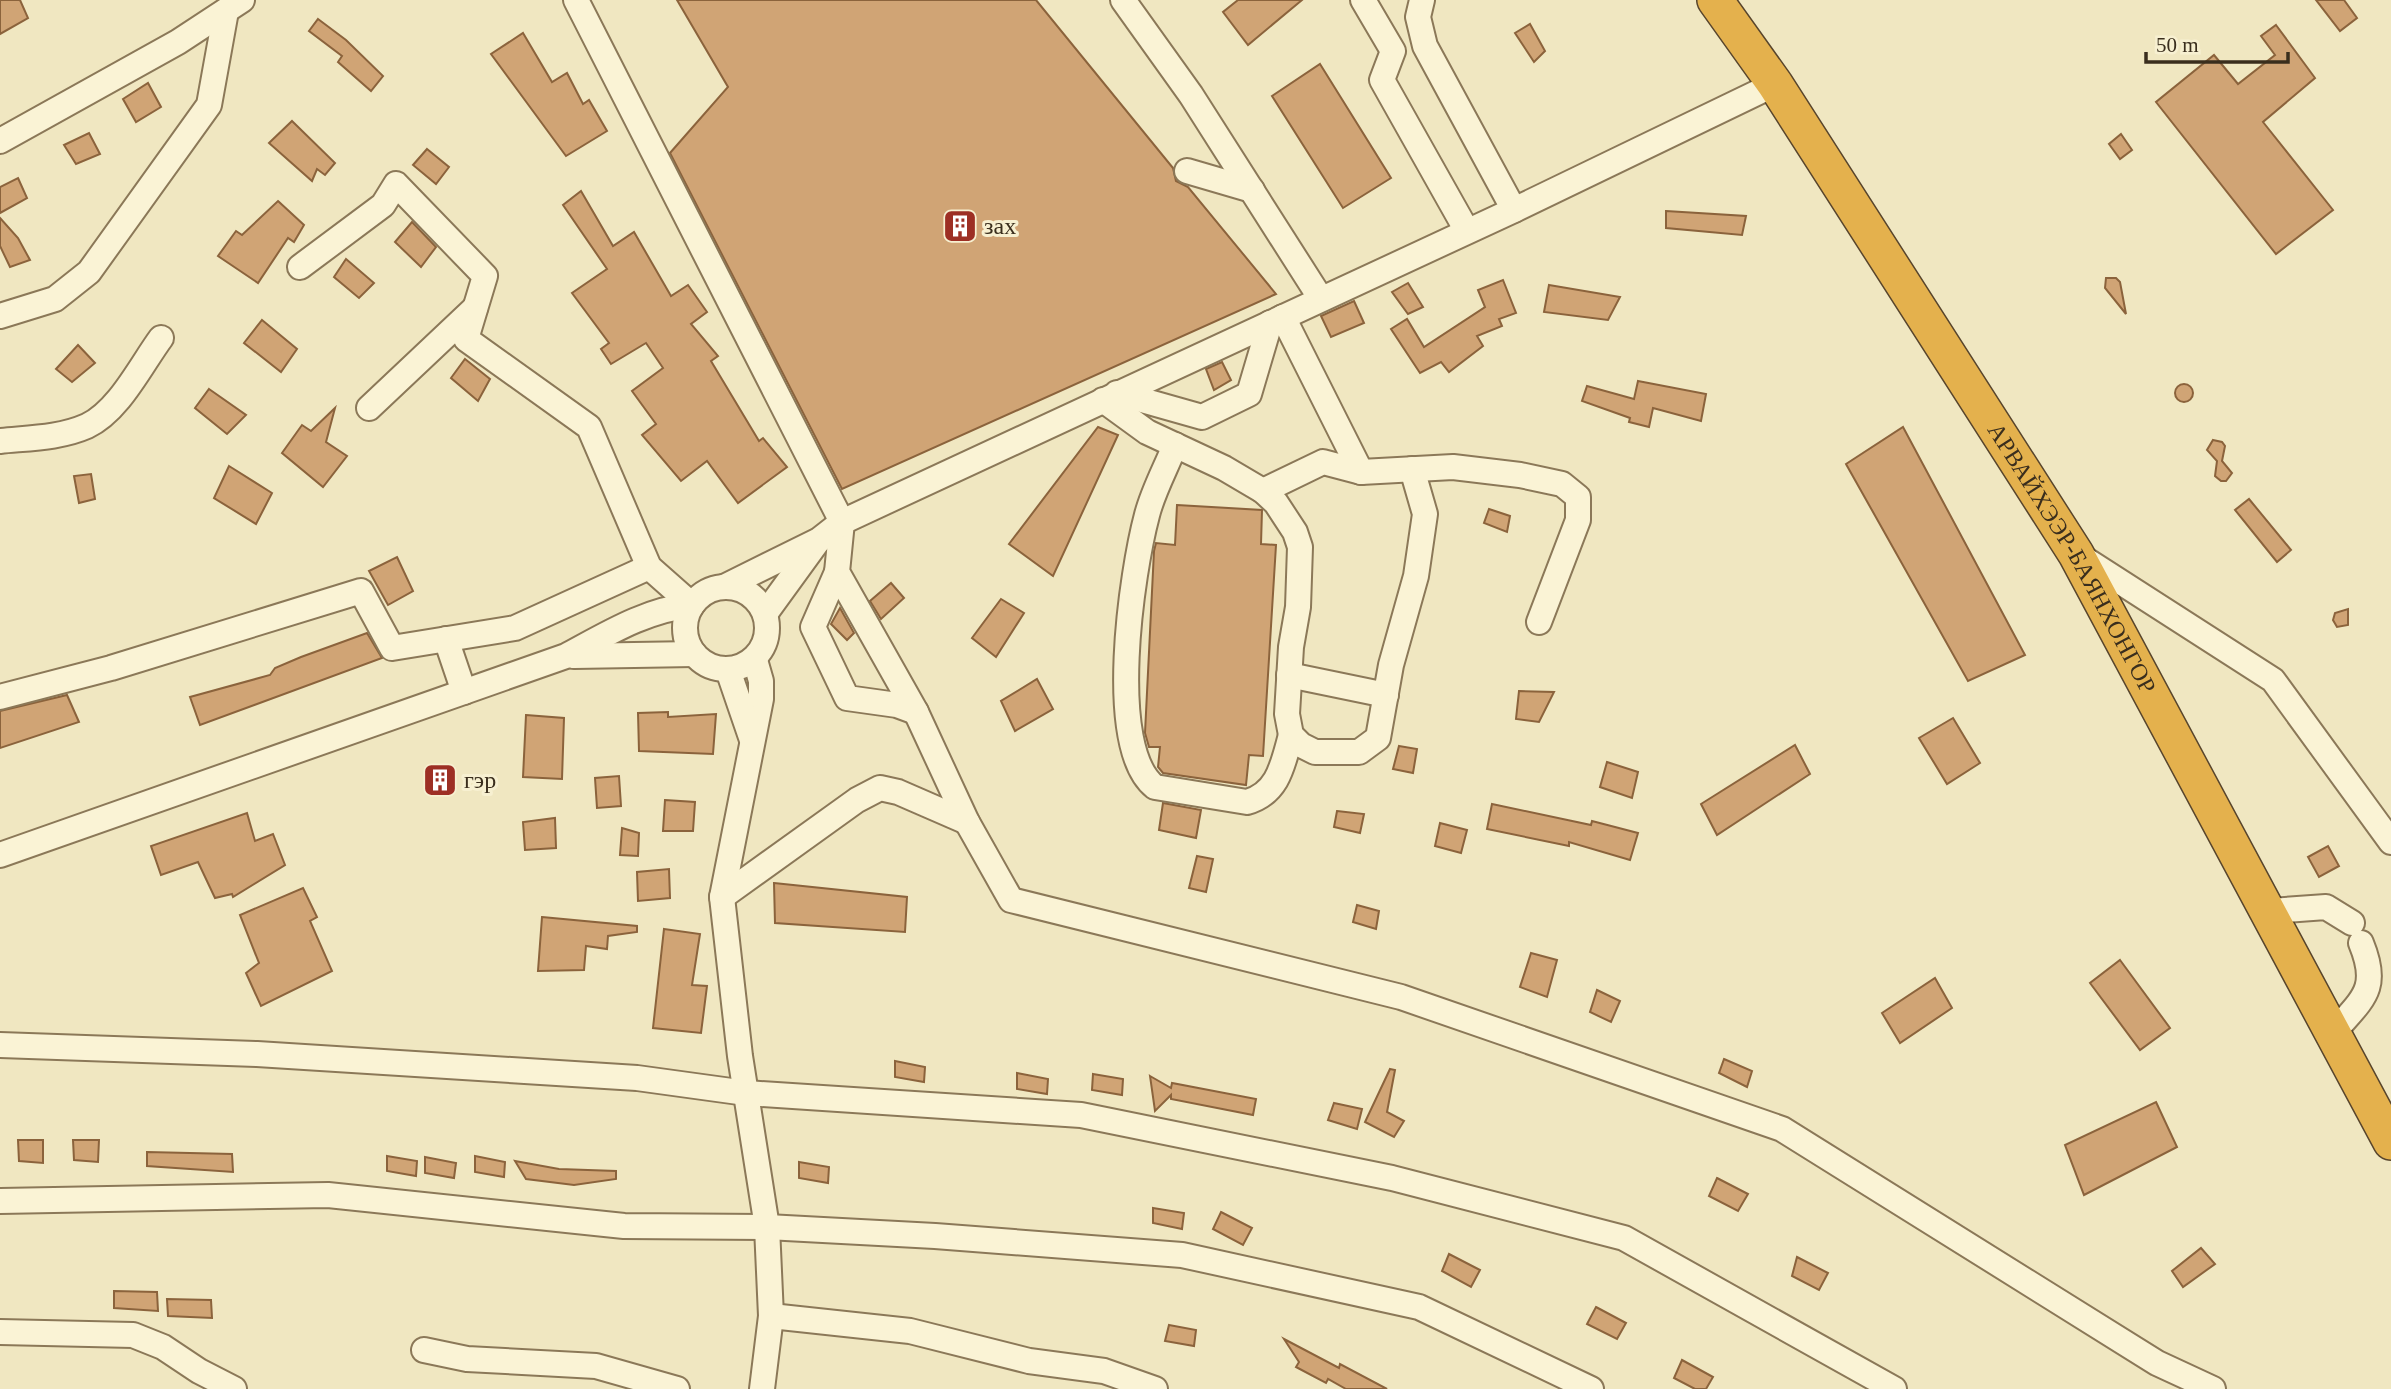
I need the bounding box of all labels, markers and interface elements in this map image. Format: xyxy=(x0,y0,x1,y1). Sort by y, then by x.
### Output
scale bar xyxy=(2146,21,2288,65)
text: 50 m xyxy=(2156,33,2199,57)
building icon: зах xyxy=(941,207,979,245)
place label: зах xyxy=(984,213,1016,239)
street label: АРВАЙХЭЭР-БАЯНХОНГОР xyxy=(1983,418,2161,698)
building icon: гэр xyxy=(421,761,459,799)
place label: гэр xyxy=(464,767,496,793)

